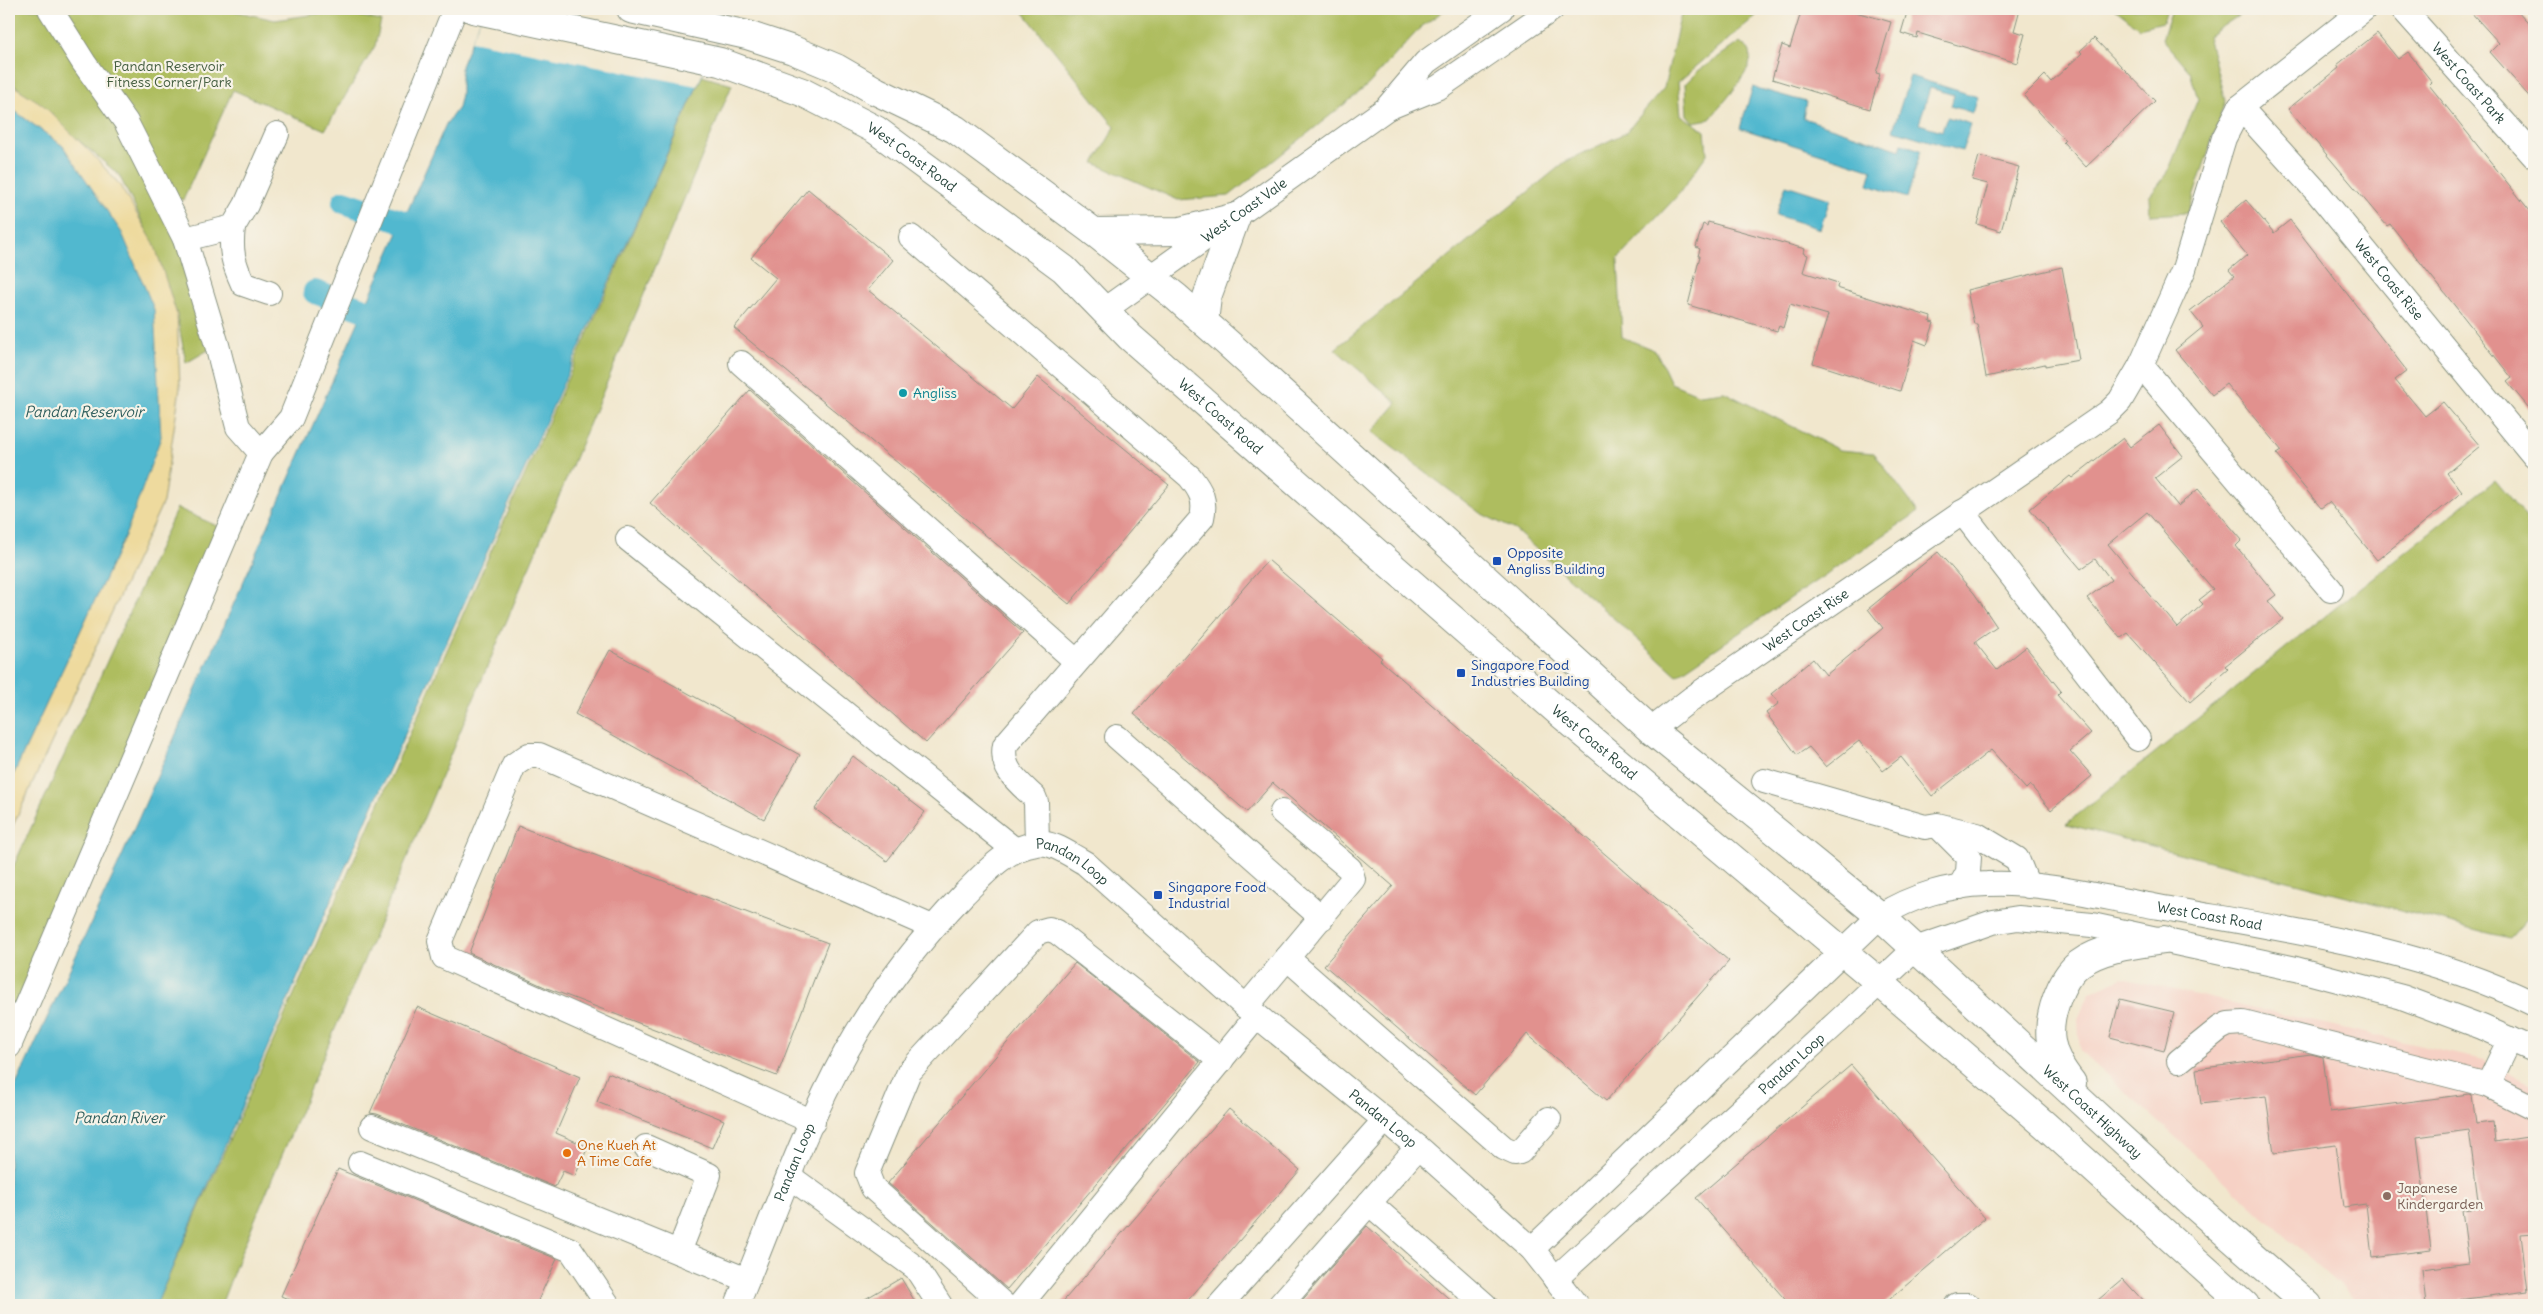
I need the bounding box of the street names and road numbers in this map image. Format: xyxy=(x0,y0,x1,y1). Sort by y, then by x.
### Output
street label: West Coast Park xyxy=(2428,39,2510,127)
street label: West Coast Road xyxy=(864,118,960,196)
street label: West Coast Vale xyxy=(1198,174,1290,247)
street label: West Coast Rise xyxy=(2350,235,2428,324)
street label: West Coast Road xyxy=(1175,374,1267,458)
street label: West Coast Rise xyxy=(1760,585,1852,656)
street label: West Coast Road xyxy=(1548,701,1641,783)
street label: Pandan Loop xyxy=(1035,834,1113,889)
street label: West Coast Road xyxy=(2156,898,2264,934)
street label: Pandan Loop xyxy=(1755,1029,1828,1098)
street label: West Coast Highway xyxy=(2039,1061,2146,1162)
street label: Pandan Loop xyxy=(1345,1085,1421,1152)
street label: Pandan Loop xyxy=(770,1120,819,1204)

